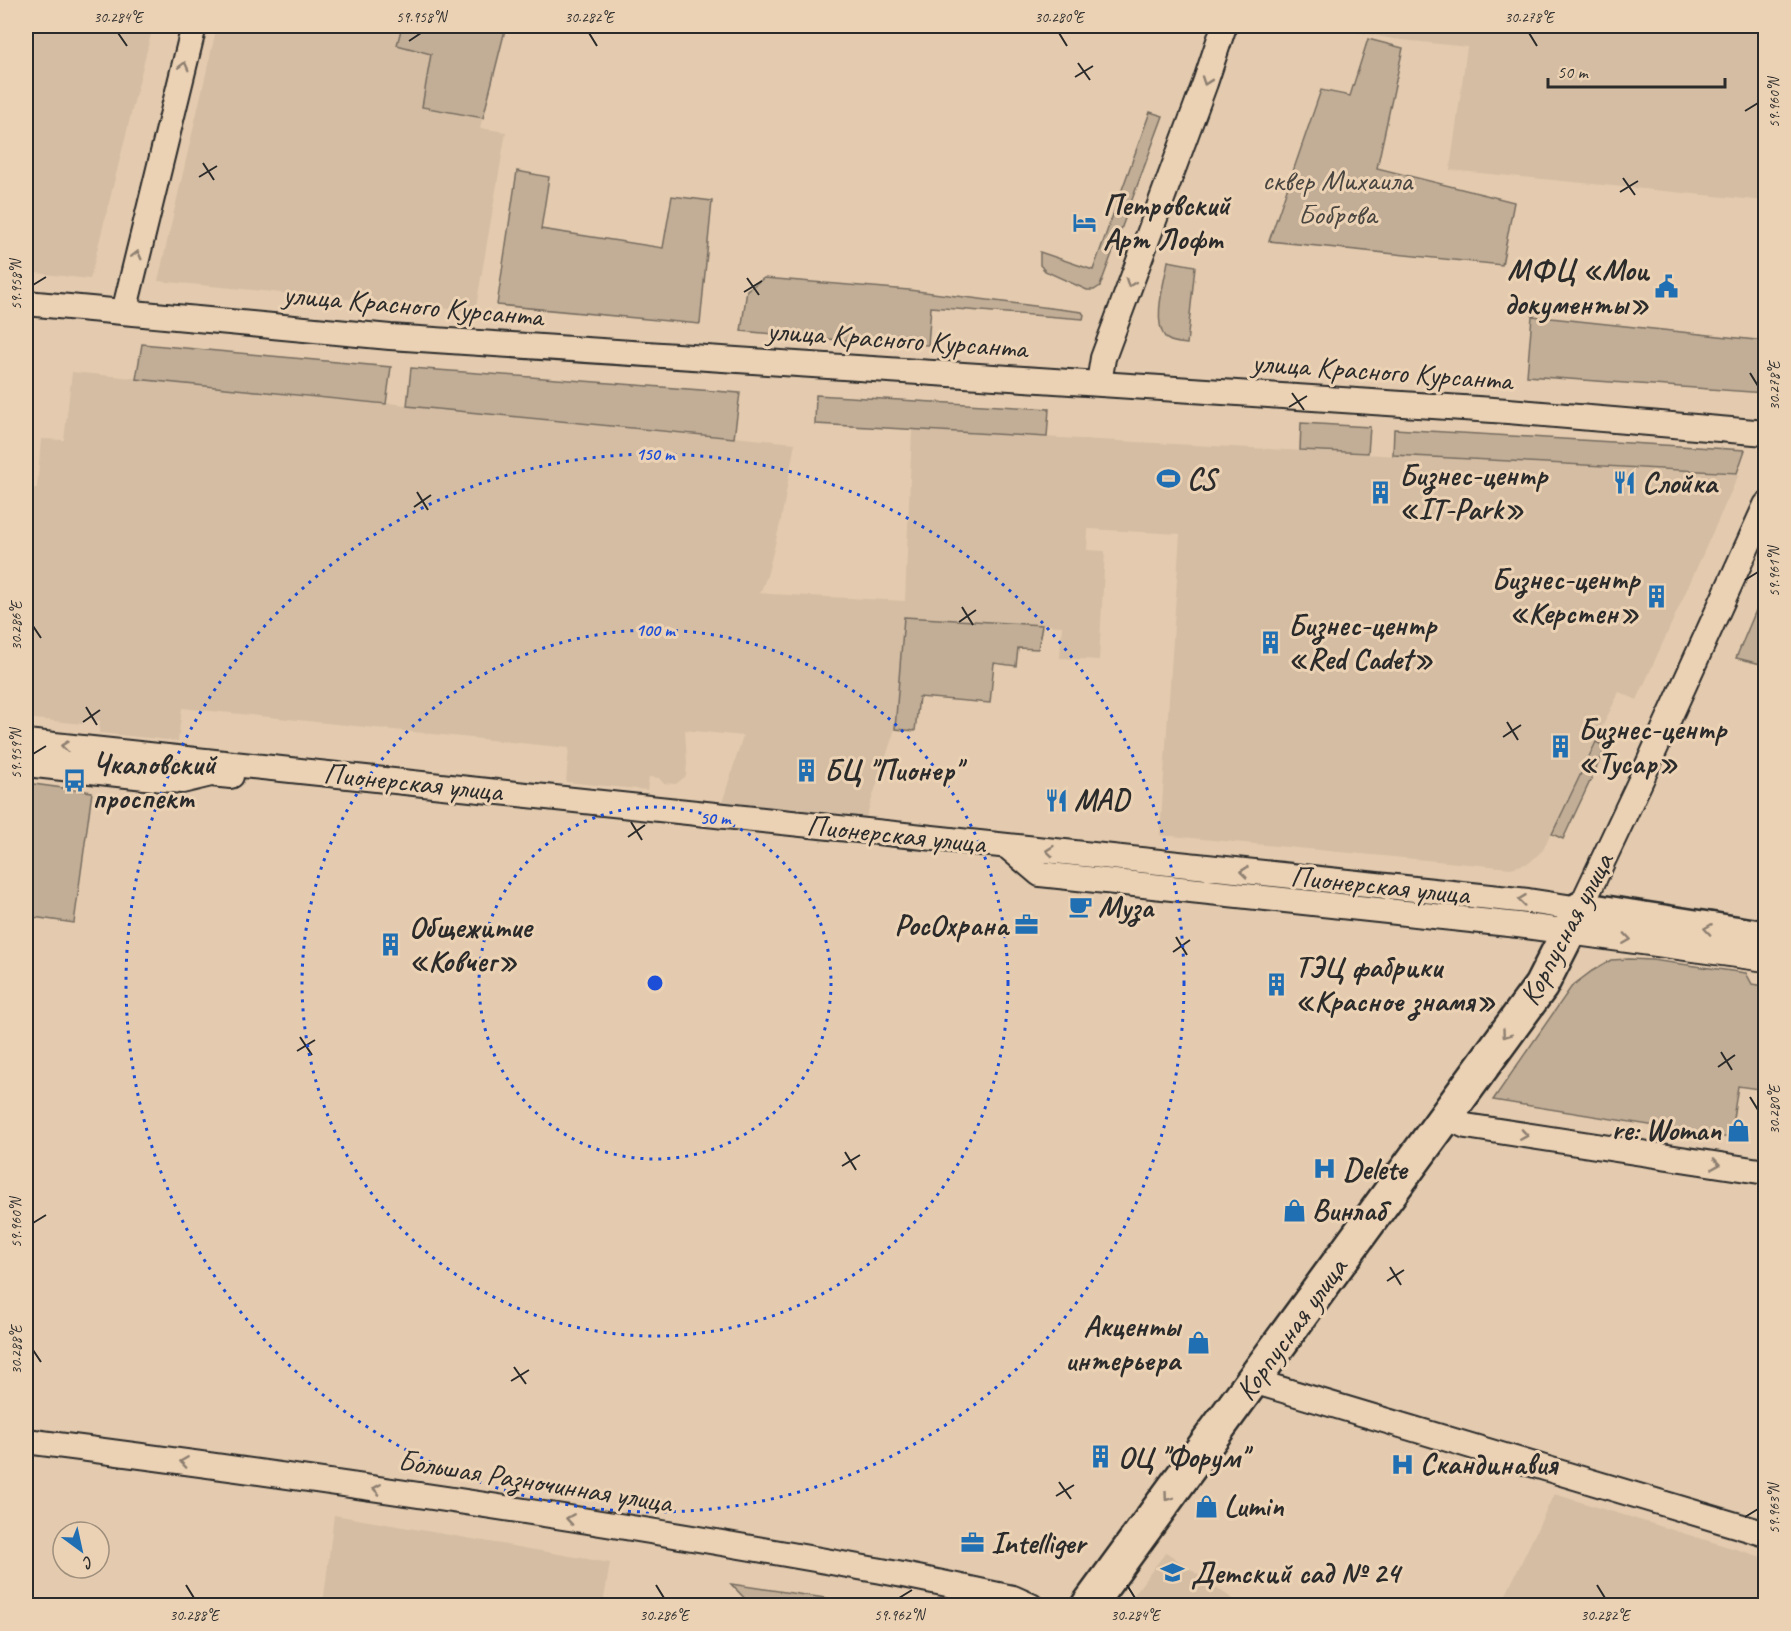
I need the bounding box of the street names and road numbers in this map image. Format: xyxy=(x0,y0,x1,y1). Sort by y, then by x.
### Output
street label: улица Красного Курсанта xyxy=(280,275,547,336)
street label: улица Красного Курсанта xyxy=(764,311,1031,367)
street label: улица Красного Курсанта xyxy=(1249,343,1516,399)
street label: Пионерская улица xyxy=(322,754,506,810)
street label: Пионерская улица xyxy=(805,806,989,862)
street label: Корпусная улица xyxy=(1510,845,1623,1012)
street label: Пионерская улица xyxy=(1289,857,1473,913)
street label: Корпусная улица xyxy=(1227,1249,1357,1408)
street label: Большая Разночинная улица xyxy=(396,1441,676,1522)

